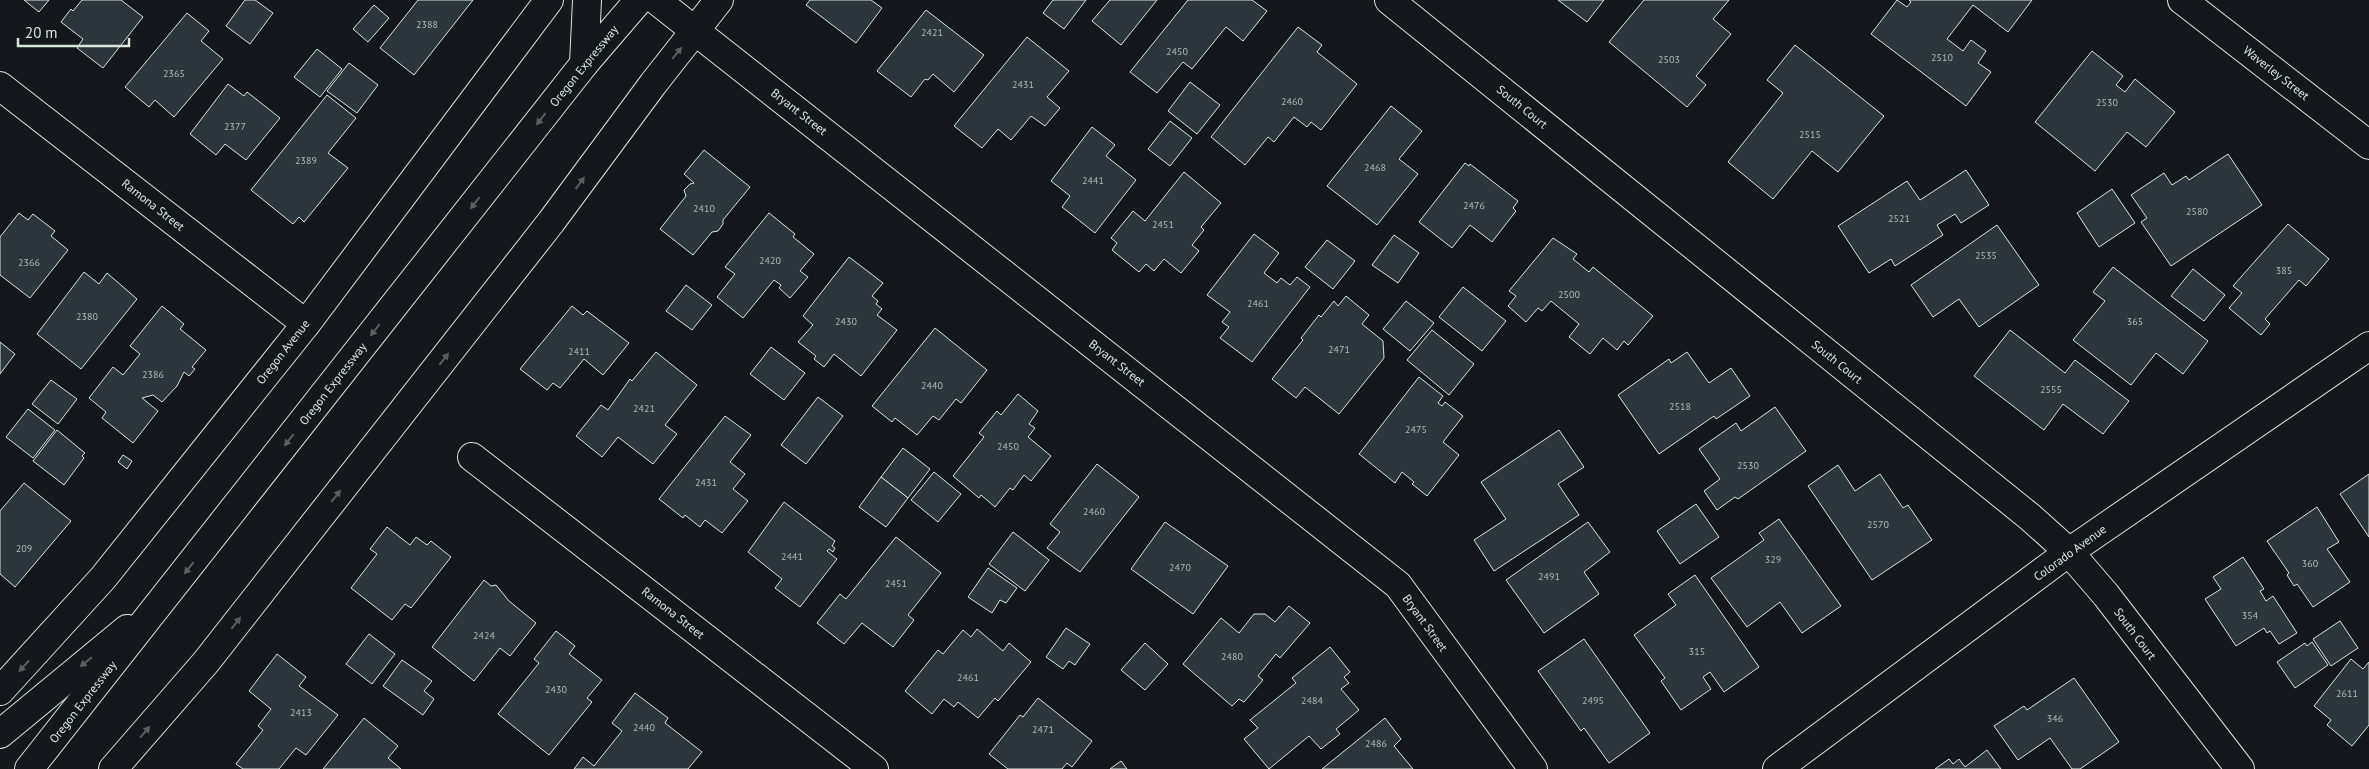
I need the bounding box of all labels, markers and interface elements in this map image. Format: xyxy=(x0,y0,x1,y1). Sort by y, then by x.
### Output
scale bar xyxy=(18,15,129,47)
house number: 2388 xyxy=(416,18,438,31)
street label: Oregon Expressway xyxy=(546,22,621,110)
text: 20 m xyxy=(25,23,58,42)
house number: 2421 xyxy=(921,26,943,39)
street label: Waverley Street xyxy=(2240,42,2312,103)
house number: 2450 xyxy=(1166,45,1188,58)
one-way arrow xyxy=(672,47,683,60)
house number: 2510 xyxy=(1931,51,1953,64)
house number: 2503 xyxy=(1658,53,1680,66)
house number: 2365 xyxy=(163,67,185,80)
house number: 2431 xyxy=(1012,78,1034,91)
street label: South Court xyxy=(1494,82,1551,132)
street label: Bryant Street xyxy=(768,85,830,138)
house number: 2460 xyxy=(1281,95,1303,108)
house number: 2530 xyxy=(2096,96,2118,109)
one-way arrow xyxy=(536,112,547,125)
house number: 2377 xyxy=(224,120,246,133)
house number: 2515 xyxy=(1799,128,1821,141)
house number: 2389 xyxy=(295,154,317,167)
house number: 2468 xyxy=(1364,161,1386,174)
house number: 2441 xyxy=(1082,174,1104,187)
street label: Ramona Street xyxy=(119,175,188,234)
one-way arrow xyxy=(575,176,585,190)
one-way arrow xyxy=(470,196,481,209)
house number: 2476 xyxy=(1463,199,1485,212)
house number: 2410 xyxy=(693,202,715,215)
house number: 2580 xyxy=(2186,205,2208,218)
house number: 2521 xyxy=(1888,212,1910,225)
house number: 2451 xyxy=(1152,218,1174,231)
house number: 2535 xyxy=(1975,249,1997,262)
house number: 2420 xyxy=(759,254,781,267)
house number: 2366 xyxy=(18,256,40,269)
house number: 385 xyxy=(2276,264,2292,277)
house number: 2500 xyxy=(1558,288,1580,301)
house number: 2461 xyxy=(1247,297,1269,310)
house number: 2380 xyxy=(76,310,98,323)
house number: 2430 xyxy=(835,315,857,328)
house number: 365 xyxy=(2127,315,2143,328)
street label: Oregon Avenue xyxy=(253,316,313,387)
one-way arrow xyxy=(369,324,380,337)
street label: Bryant Street xyxy=(1086,336,1148,389)
street label: South Court xyxy=(1809,337,1866,387)
street label: Oregon Expressway xyxy=(296,339,370,428)
house number: 2471 xyxy=(1328,343,1350,356)
house number: 2411 xyxy=(568,345,590,358)
one-way arrow xyxy=(438,353,449,366)
house number: 2386 xyxy=(142,368,164,381)
house number: 2440 xyxy=(921,379,943,392)
house number: 2555 xyxy=(2040,383,2062,396)
house number: 2518 xyxy=(1669,400,1691,413)
house number: 2421 xyxy=(633,402,655,415)
house number: 2475 xyxy=(1405,423,1427,436)
one-way arrow xyxy=(284,433,294,447)
house number: 2450 xyxy=(997,440,1019,453)
house number: 2530 xyxy=(1737,459,1759,472)
house number: 2431 xyxy=(695,476,717,489)
one-way arrow xyxy=(331,490,342,503)
house number: 2460 xyxy=(1083,505,1105,518)
house number: 2570 xyxy=(1867,518,1889,531)
street label: Colorado Avenue xyxy=(2030,521,2109,584)
house number: 209 xyxy=(16,542,32,555)
house number: 2441 xyxy=(781,550,803,563)
house number: 329 xyxy=(1765,553,1781,566)
house number: 360 xyxy=(2302,557,2319,570)
one-way arrow xyxy=(183,561,194,574)
house number: 2470 xyxy=(1169,561,1191,574)
house number: 2491 xyxy=(1538,570,1560,583)
house number: 2451 xyxy=(885,577,907,590)
street label: Ramona Street xyxy=(639,583,708,642)
street label: Bryant Street xyxy=(1400,591,1451,654)
street label: South Court xyxy=(2111,605,2160,663)
house number: 354 xyxy=(2242,609,2259,622)
one-way arrow xyxy=(231,617,241,630)
house number: 2424 xyxy=(473,629,495,642)
house number: 315 xyxy=(1689,645,1705,658)
house number: 2480 xyxy=(1221,650,1243,663)
one-way arrow xyxy=(80,656,93,667)
street label: Oregon Expressway xyxy=(46,657,120,746)
one-way arrow xyxy=(18,659,30,671)
house number: 2461 xyxy=(957,671,979,684)
house number: 2430 xyxy=(545,683,567,696)
house number: 2611 xyxy=(2336,687,2358,700)
house number: 2484 xyxy=(1301,694,1323,707)
house number: 2495 xyxy=(1582,694,1604,707)
house number: 2413 xyxy=(290,706,312,719)
house number: 346 xyxy=(2047,712,2063,725)
house number: 2440 xyxy=(633,721,655,734)
house number: 2471 xyxy=(1032,723,1054,736)
one-way arrow xyxy=(139,726,150,739)
house number: 2486 xyxy=(1365,737,1387,750)

